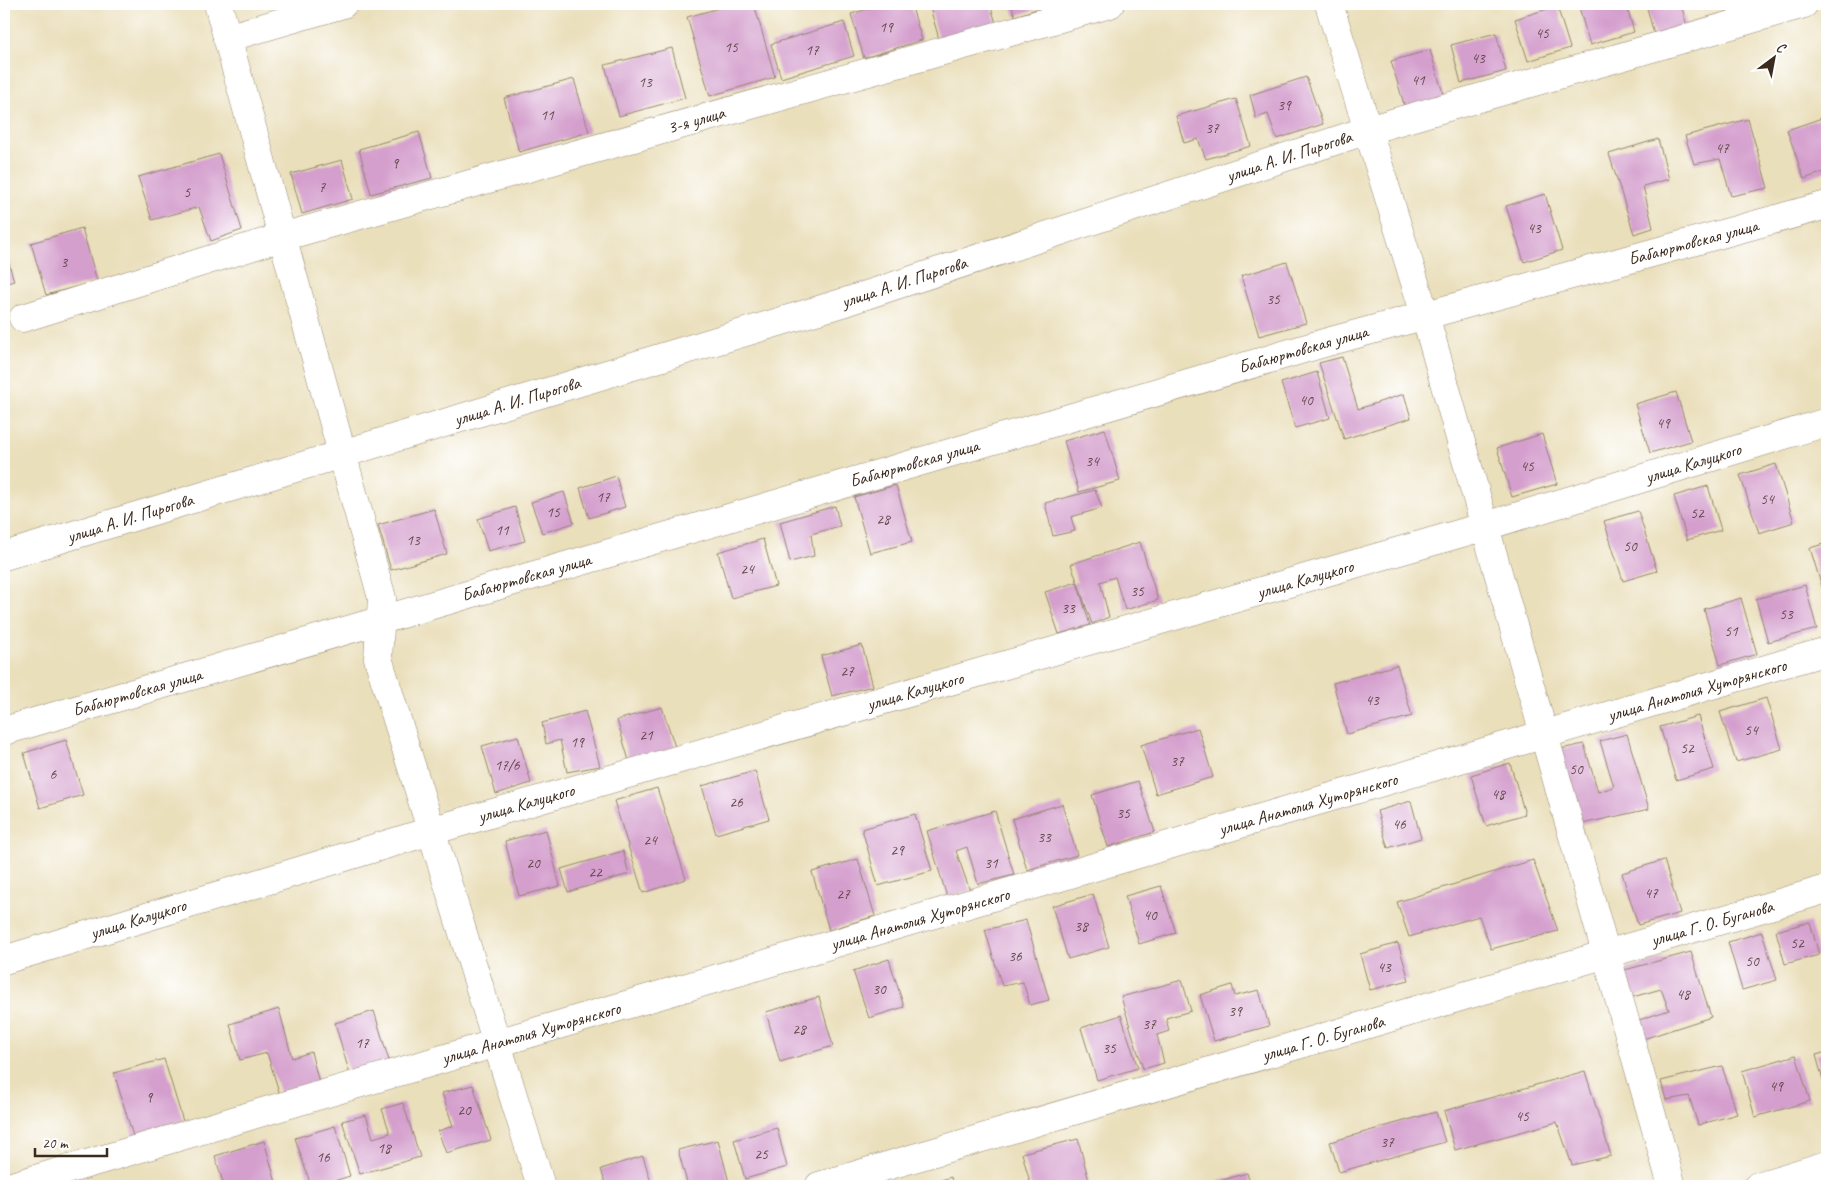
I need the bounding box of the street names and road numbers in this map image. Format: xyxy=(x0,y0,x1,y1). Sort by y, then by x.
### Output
street label: 3-я улица xyxy=(665,101,728,139)
street label: улица А. И. Пирогова xyxy=(1223,125,1356,187)
street label: Бабаюртовская улица xyxy=(1626,214,1762,270)
street label: улица А. И. Пирогова xyxy=(838,251,971,313)
street label: Бабаюртовская улица xyxy=(1236,320,1372,378)
street label: улица А. И. Пирогова xyxy=(450,371,584,431)
street label: Бабаюртовская улица xyxy=(847,434,983,492)
street label: улица Калуцкого xyxy=(1641,438,1745,488)
street label: улица А. И. Пирогова xyxy=(63,488,197,548)
street label: Бабаюртовская улица xyxy=(459,548,595,606)
street label: улица Калуцкого xyxy=(1253,554,1357,603)
street label: улица Анатолия Хуторянского xyxy=(1604,654,1790,726)
street label: Бабаюртовская улица xyxy=(70,663,206,721)
street label: улица Калуцкого xyxy=(863,666,967,715)
street label: улица Анатолия Хуторянского xyxy=(1215,768,1401,840)
street label: улица Калуцкого xyxy=(474,778,578,827)
street label: улица Анатолия Хуторянского xyxy=(827,883,1013,955)
street label: улица Калуцкого xyxy=(86,894,190,944)
street label: улица Г. О. Буганова xyxy=(1647,895,1777,951)
street label: улица Анатолия Хуторянского xyxy=(438,997,624,1069)
street label: улица Г. О. Буганова xyxy=(1258,1010,1388,1066)

